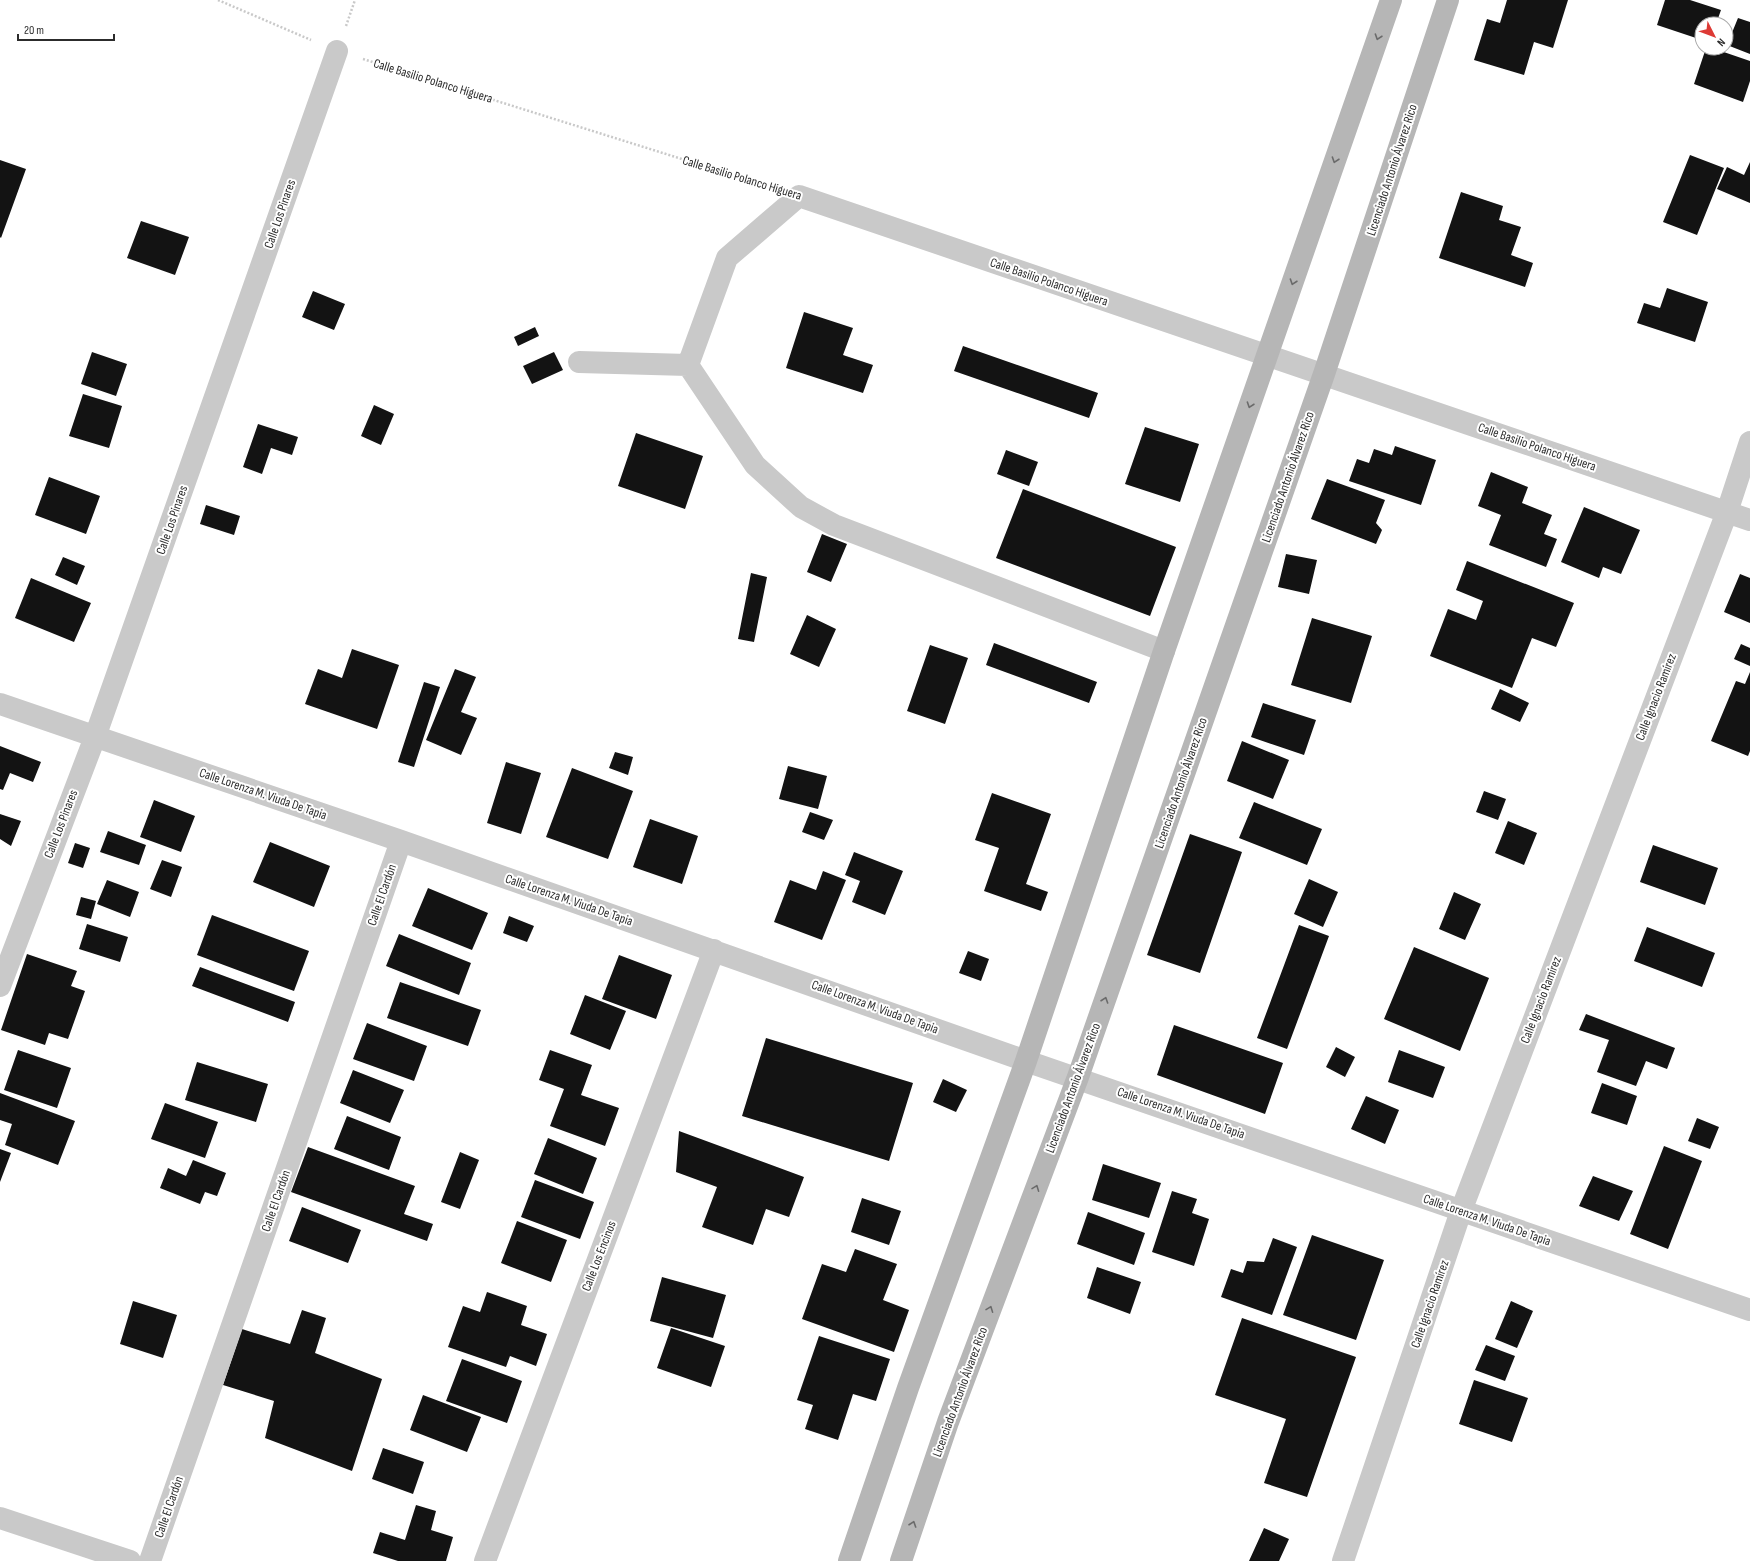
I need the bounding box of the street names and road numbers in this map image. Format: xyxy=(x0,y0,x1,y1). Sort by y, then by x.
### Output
street label: Calle Basilio Polanco Higuera xyxy=(372,55,494,107)
street label: Licenciado Antonio Álvarez Rico xyxy=(1363,102,1421,238)
street label: Calle Basilio Polanco Higuera xyxy=(681,152,803,204)
street label: Calle Los Pinares xyxy=(261,177,299,251)
street label: Calle Basilio Polanco Higuera xyxy=(988,254,1110,310)
street label: Licenciado Antonio Álvarez Rico xyxy=(1258,409,1318,545)
street label: Calle Basilio Polanco Higuera xyxy=(1476,419,1598,475)
street label: Calle Los Pinares xyxy=(153,483,191,557)
street label: Calle Ignacio Ramírez xyxy=(1632,651,1680,743)
street label: Licenciado Antonio Álvarez Rico xyxy=(1151,715,1211,851)
street label: Calle Lorenza M. Viuda De Tapia xyxy=(197,765,329,823)
street label: Calle Los Pinares xyxy=(41,787,81,860)
street label: Calle El Cardón xyxy=(364,862,400,928)
street label: Calle Lorenza M. Viuda De Tapia xyxy=(503,871,635,929)
street label: Calle Ignacio Ramírez xyxy=(1517,954,1565,1046)
street label: Calle Lorenza M. Viuda De Tapia xyxy=(809,977,941,1037)
street label: Licenciado Antonio Álvarez Rico xyxy=(1042,1021,1104,1155)
street label: Calle Lorenza M. Viuda De Tapia xyxy=(1115,1084,1247,1142)
street label: Calle El Cardón xyxy=(258,1168,294,1234)
street label: Calle Lorenza M. Viuda De Tapia xyxy=(1421,1191,1553,1249)
street label: Calle Los Encinos xyxy=(578,1218,620,1293)
street label: Calle Ignacio Ramírez xyxy=(1408,1258,1453,1350)
street label: Licenciado Antonio Álvarez Rico xyxy=(929,1325,991,1459)
street label: Calle El Cardón xyxy=(151,1474,187,1540)

